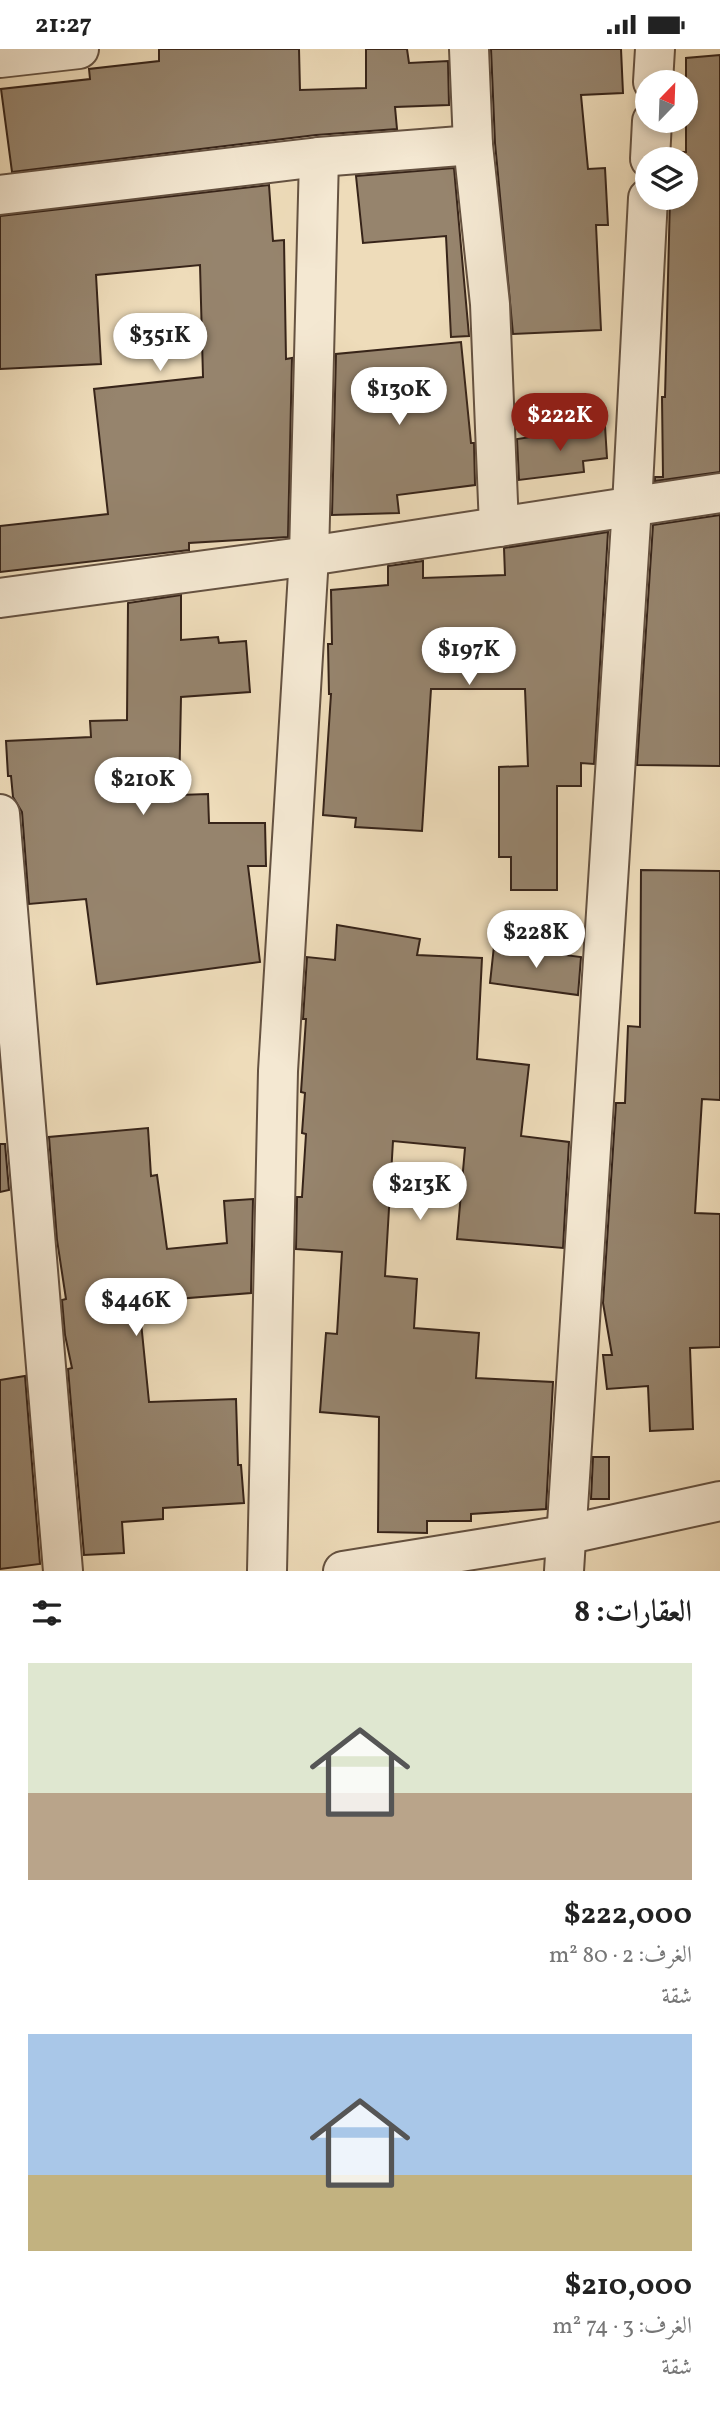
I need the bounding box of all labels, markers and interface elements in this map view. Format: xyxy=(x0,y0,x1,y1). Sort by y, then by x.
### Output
text: 21:27 xyxy=(35,7,92,43)
north arrow xyxy=(635,70,698,133)
map controls xyxy=(635,70,698,210)
button: layers xyxy=(635,147,698,210)
pin: $351K xyxy=(111,313,209,373)
text: $351K xyxy=(129,320,191,352)
pin: $130K xyxy=(350,367,448,427)
text: $130K xyxy=(367,374,431,406)
pin: $222K xyxy=(511,393,609,453)
text: $222K xyxy=(527,400,593,432)
pin: $197K xyxy=(420,627,518,687)
text: $197K xyxy=(438,634,500,666)
pin: $210K xyxy=(94,757,192,817)
text: $210K xyxy=(111,764,175,796)
pin: $228K xyxy=(487,911,585,970)
text: $228K xyxy=(503,917,569,949)
pin: $213K xyxy=(371,1163,469,1222)
text: $213K xyxy=(389,1169,451,1201)
pin: $446K xyxy=(87,1279,185,1338)
text: $446K xyxy=(101,1285,171,1317)
text: العقارات: 8 xyxy=(574,1592,692,1634)
icon: filters xyxy=(28,1594,66,1632)
icon: home xyxy=(297,1709,423,1835)
text: $222,000 xyxy=(564,1894,692,1936)
text: الغرف: 2 · 80 m² xyxy=(549,1940,692,1972)
text: شقة xyxy=(662,1981,692,2013)
icon: home xyxy=(297,2080,423,2206)
text: $210,000 xyxy=(564,2265,692,2307)
text: الغرف: 3 · 74 m² xyxy=(552,2311,692,2343)
text: شقة xyxy=(662,2352,692,2384)

